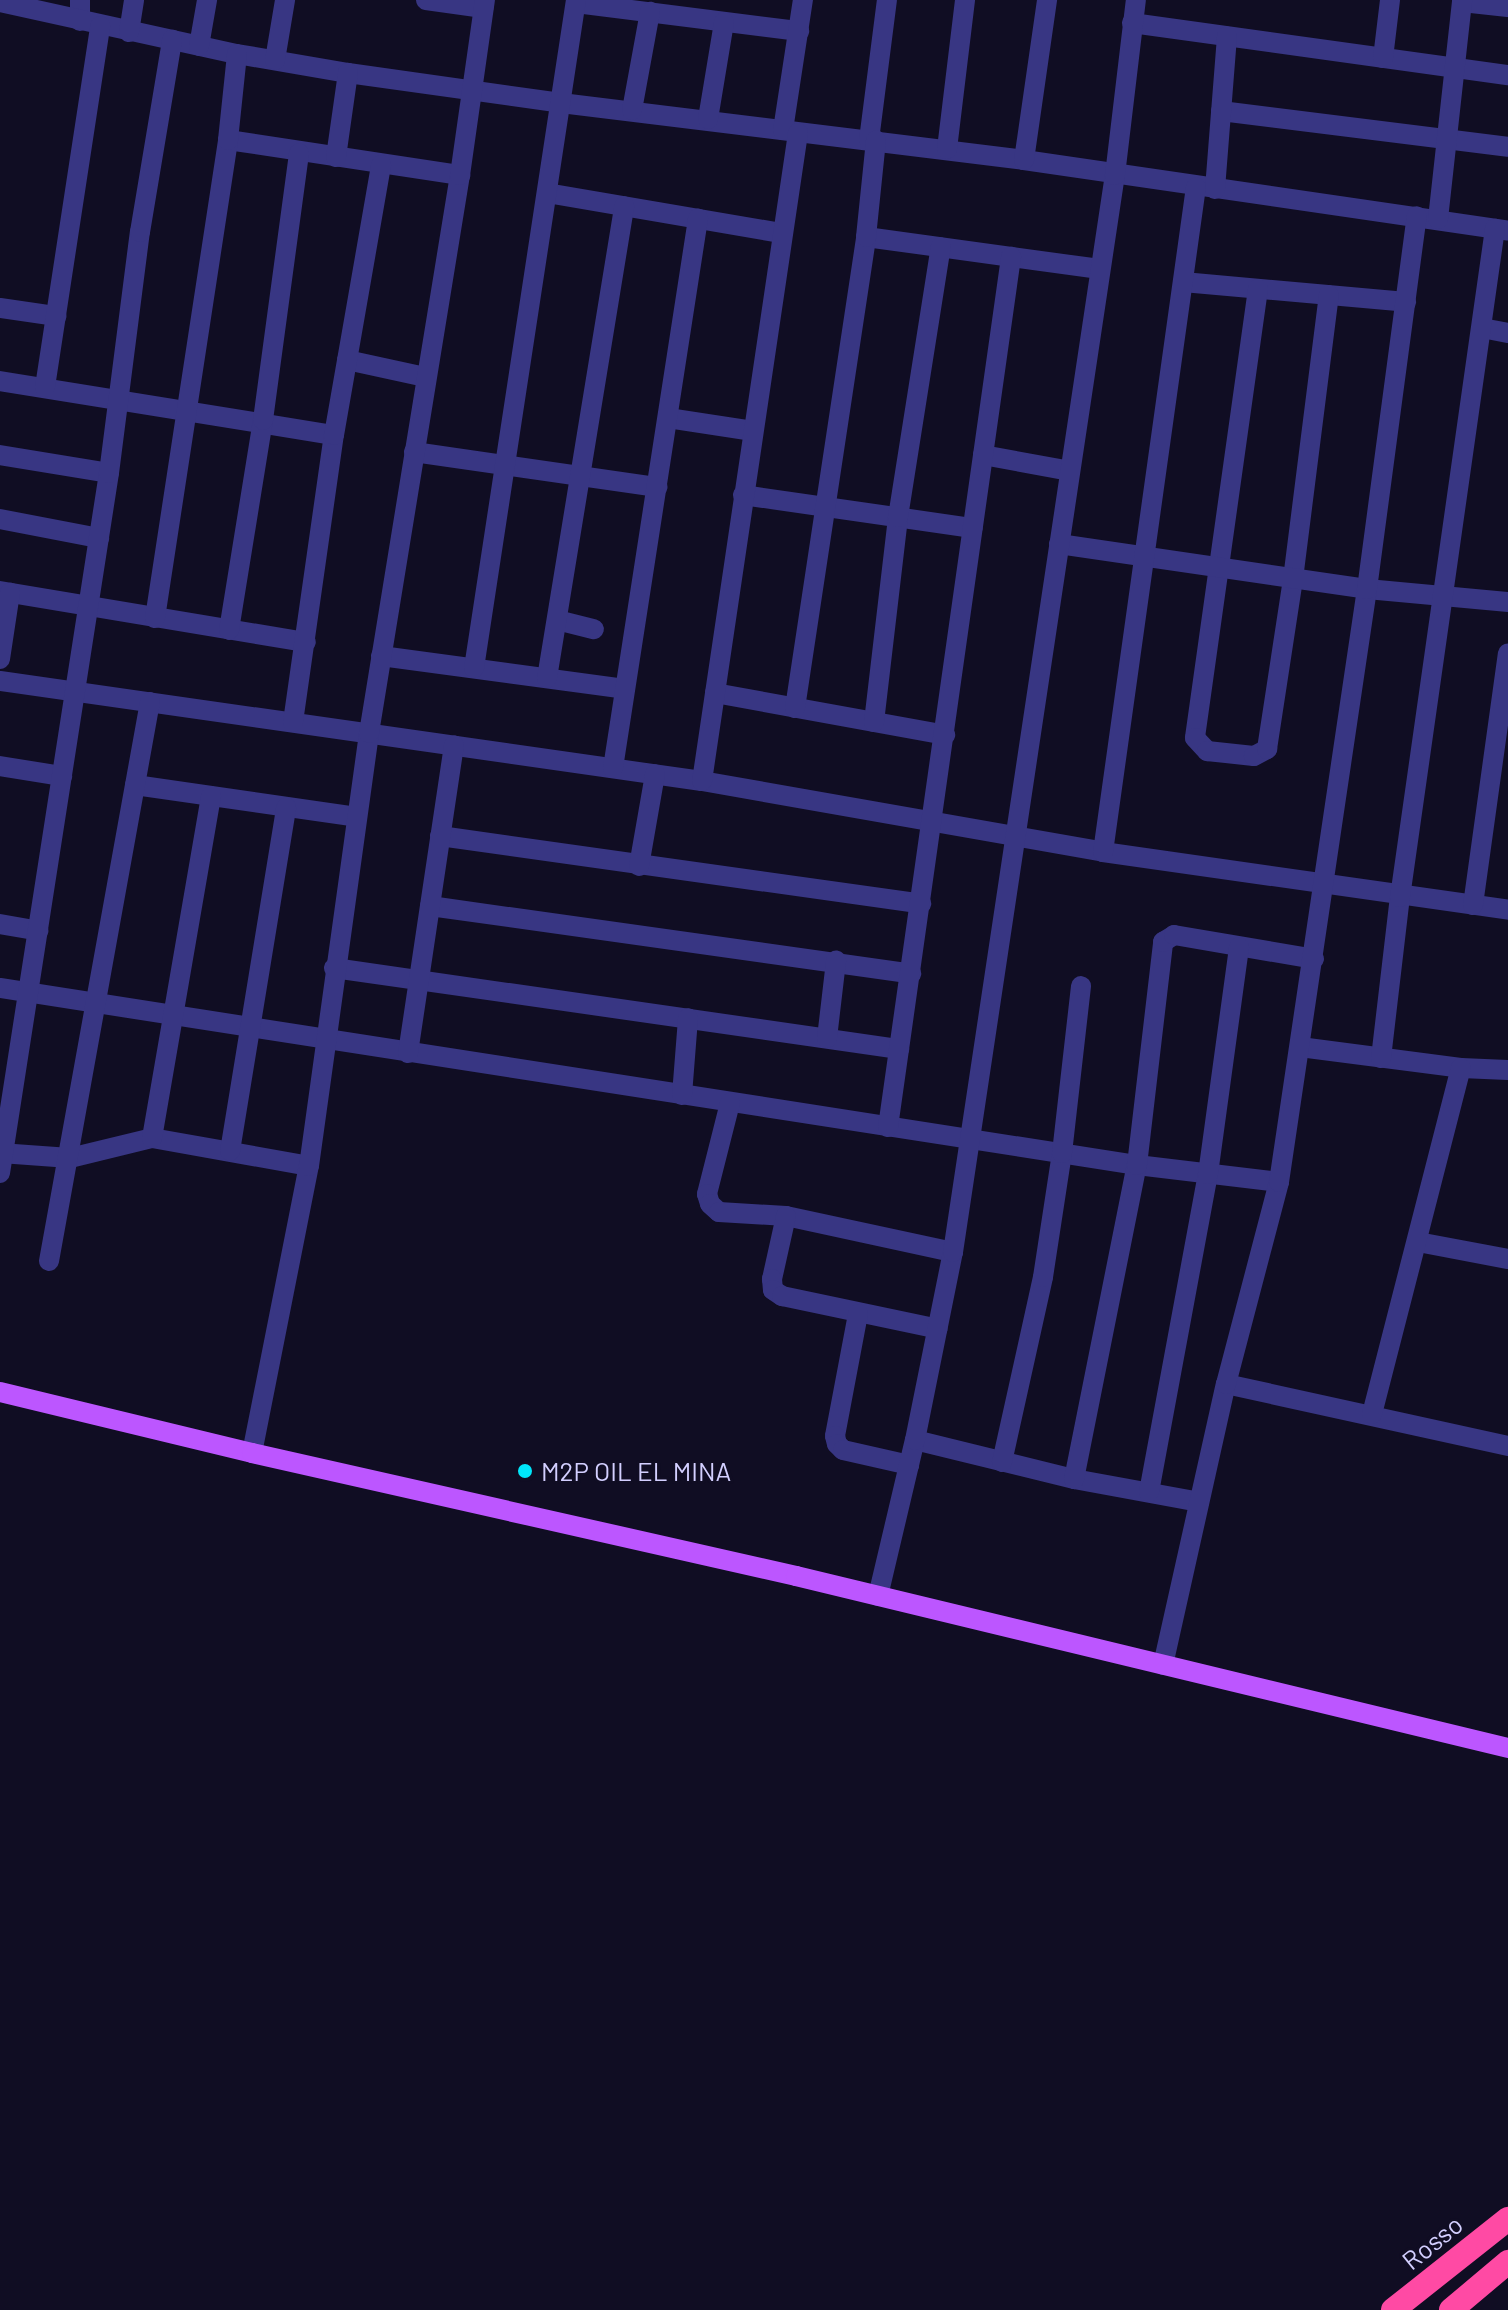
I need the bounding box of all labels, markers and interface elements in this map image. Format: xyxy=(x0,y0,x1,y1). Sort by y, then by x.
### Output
place label: M2P OIL EL MINA xyxy=(541,1455,731,1487)
marker: M2P OIL EL MINA xyxy=(516,1462,534,1480)
street label: Rosso xyxy=(1395,2208,1469,2276)

